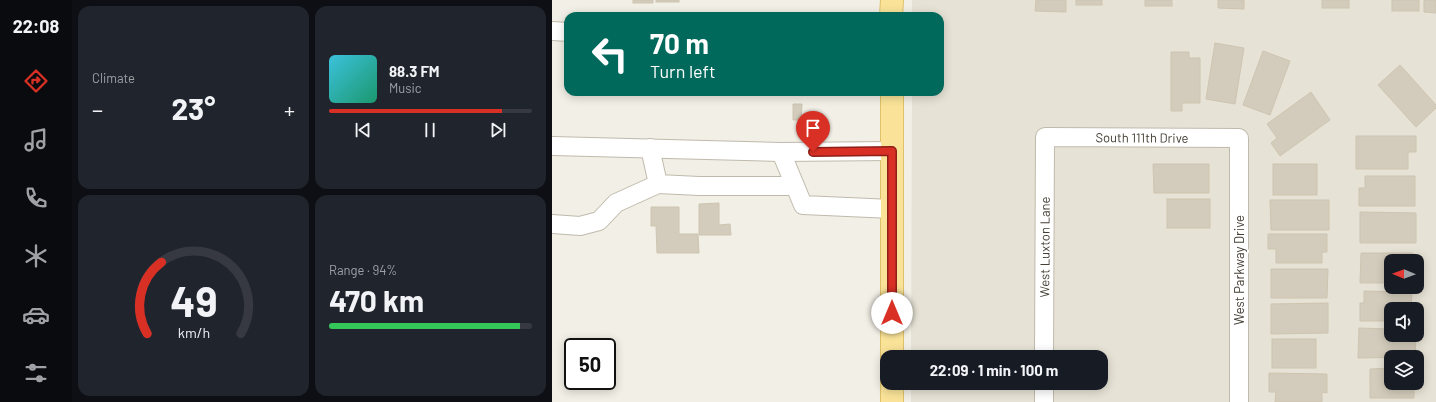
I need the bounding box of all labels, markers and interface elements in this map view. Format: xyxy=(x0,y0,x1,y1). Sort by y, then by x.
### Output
text: 22:08 xyxy=(13,15,59,37)
text: 70 m xyxy=(650,26,709,60)
icon: left xyxy=(584,28,636,80)
text: Turn left xyxy=(650,60,716,82)
text: 88.3 FM xyxy=(389,62,440,80)
icon: directions xyxy=(22,67,50,95)
text: Climate xyxy=(92,70,135,86)
text: Music xyxy=(389,80,422,96)
text: 23° xyxy=(172,90,215,126)
text: − xyxy=(92,96,103,122)
text: + xyxy=(284,96,295,122)
pin xyxy=(796,111,830,152)
icon: arrive xyxy=(802,117,824,139)
icon: previous xyxy=(352,119,374,141)
icon: pause xyxy=(419,119,441,141)
icon: next xyxy=(487,119,509,141)
icon: music xyxy=(22,126,50,154)
street label: South 111th Drive xyxy=(1095,129,1189,146)
icon: phone xyxy=(22,184,50,212)
street label: West Luxton Lane xyxy=(1036,196,1053,297)
street label: West Parkway Drive xyxy=(1231,215,1247,325)
icon: climate xyxy=(22,242,50,270)
north arrow xyxy=(1384,254,1424,294)
map controls xyxy=(1384,254,1424,390)
text: Range · 94% xyxy=(329,262,397,278)
text: 49 xyxy=(170,274,217,324)
text: 470 km xyxy=(329,282,424,318)
position arrow xyxy=(871,292,913,334)
icon: car xyxy=(22,301,50,329)
button: sound xyxy=(1384,302,1424,342)
text: km/h xyxy=(177,323,210,340)
speed limit sign: 50 xyxy=(564,338,616,390)
button: layers xyxy=(1384,350,1424,390)
icon: filters xyxy=(22,359,50,387)
text: 22:09 · 1 min · 100 m xyxy=(930,361,1058,379)

